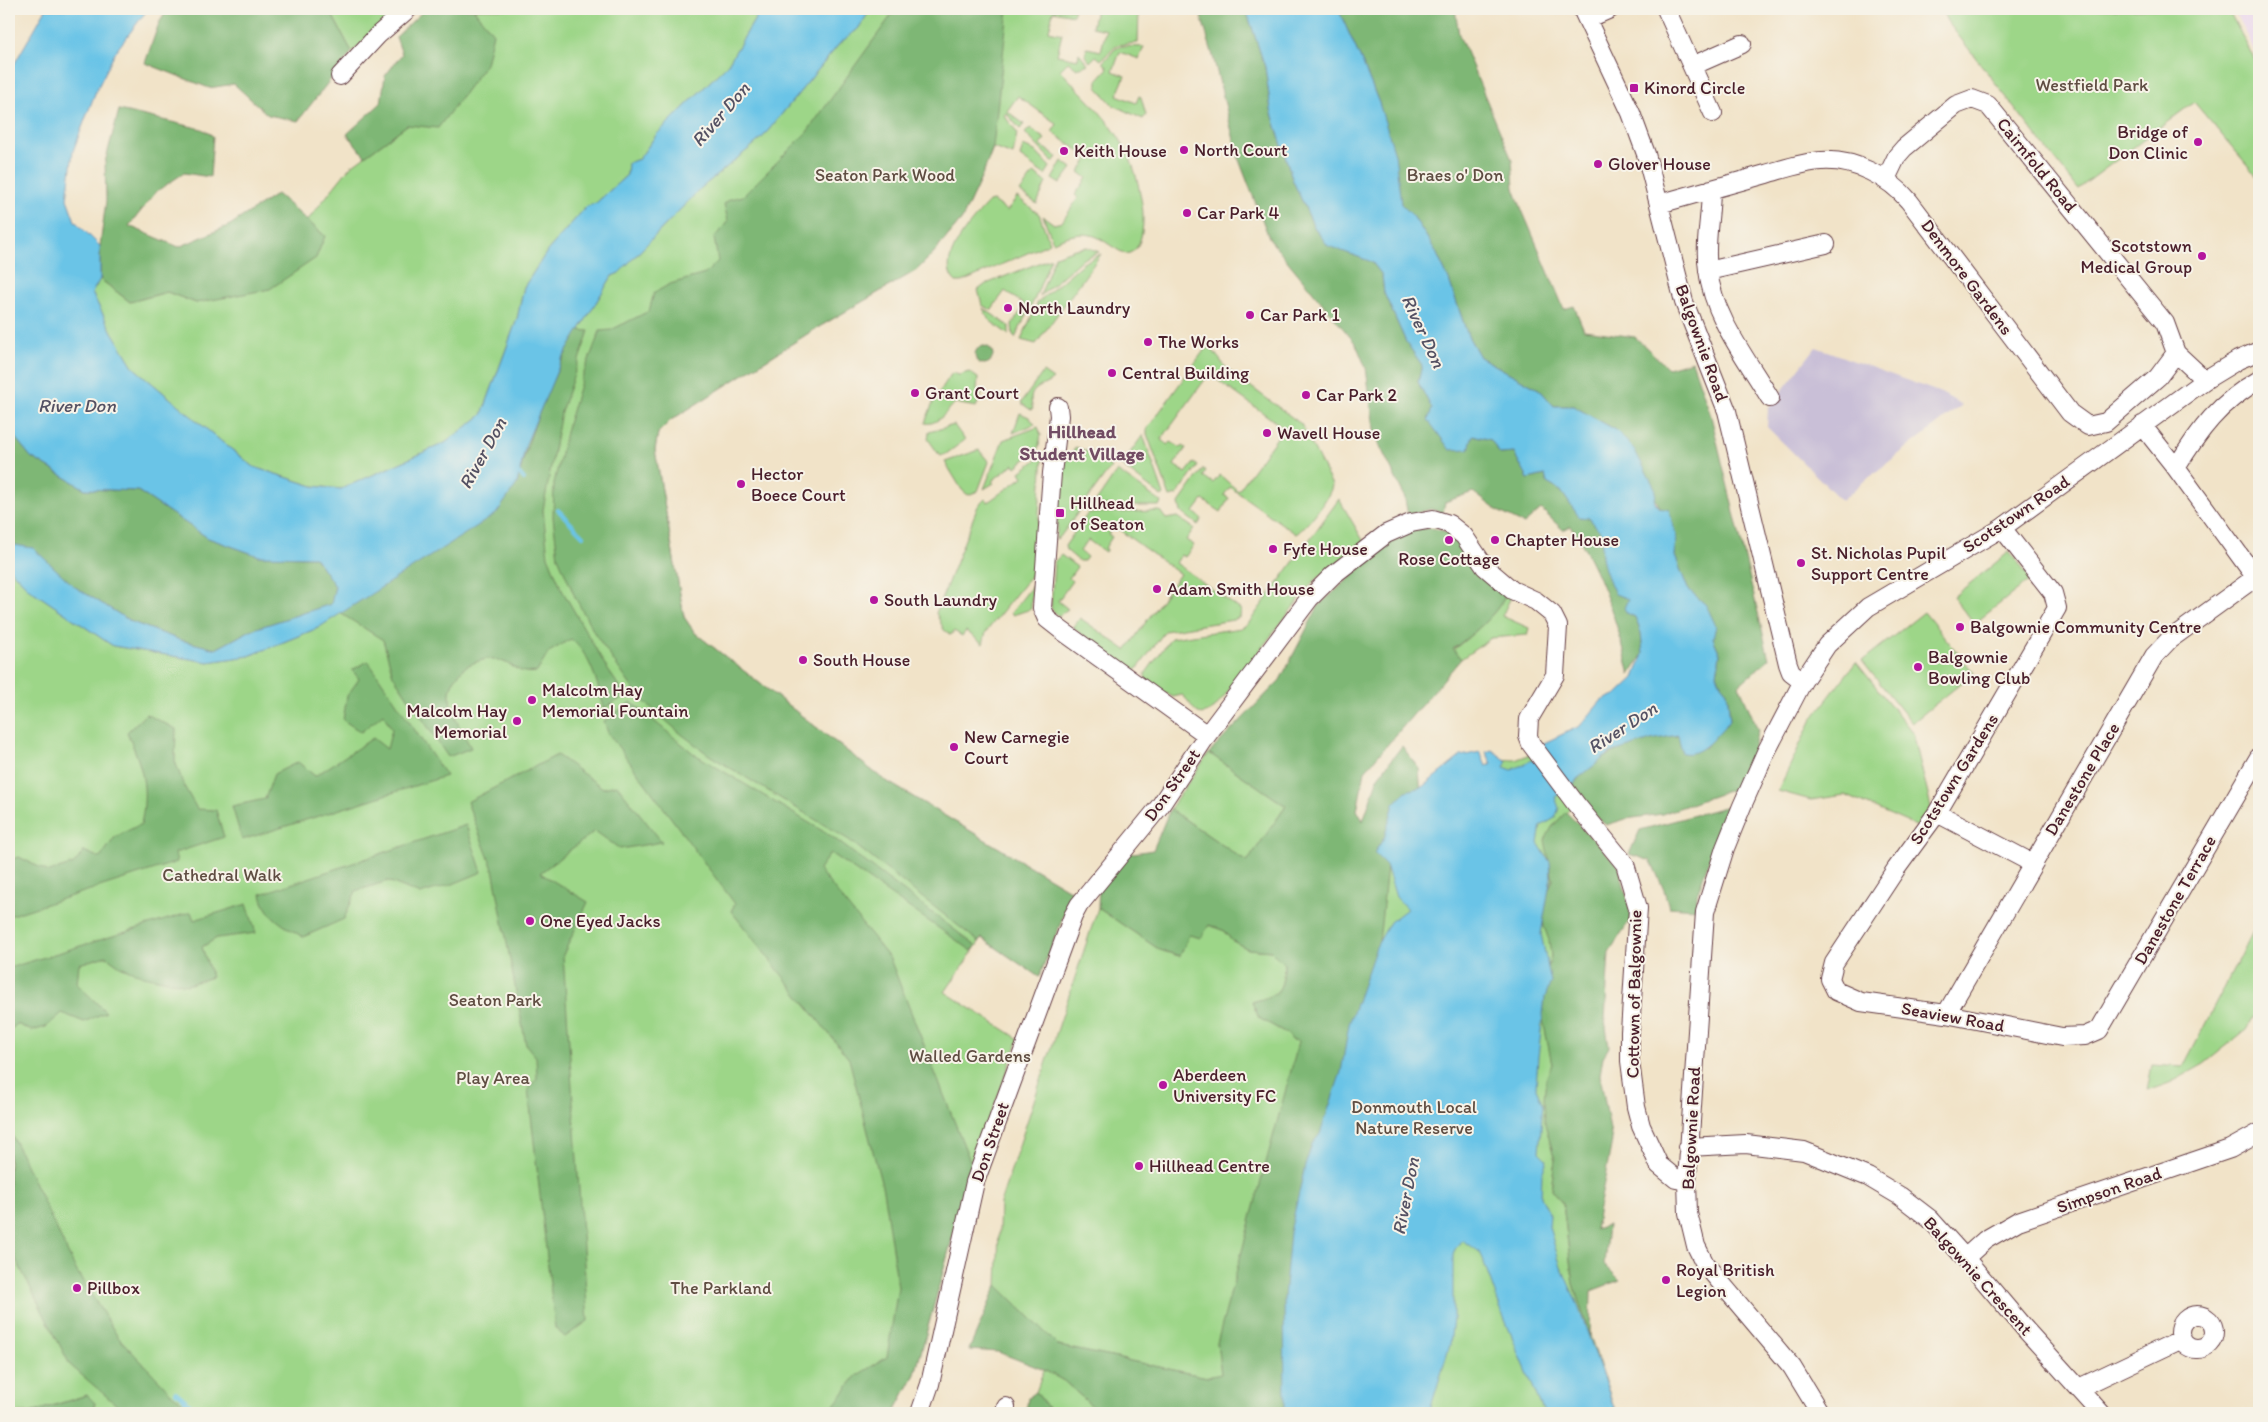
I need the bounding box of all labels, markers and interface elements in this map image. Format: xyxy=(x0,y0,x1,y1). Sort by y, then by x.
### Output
park label: Westfield Park xyxy=(2036,74,2149,96)
water label: River Don xyxy=(686,77,755,151)
place label: Kinord Circle xyxy=(1644,77,1745,99)
marker: Kinord Circle xyxy=(1628,82,1640,94)
street label: Cairnfold Road xyxy=(1992,113,2082,217)
place label: Bridge of Don Clinic xyxy=(2108,121,2188,164)
marker: Bridge of Don Clinic xyxy=(2192,136,2204,148)
place label: North Court xyxy=(1194,139,1288,161)
place label: Keith House xyxy=(1074,140,1167,162)
marker: North Court xyxy=(1178,144,1190,156)
marker: Keith House xyxy=(1058,145,1070,157)
place label: Glover House xyxy=(1608,153,1711,175)
marker: Glover House xyxy=(1592,158,1604,170)
park label: Seaton Park Wood xyxy=(815,164,955,186)
park label: Braes o' Don xyxy=(1407,164,1503,186)
place label: Car Park 4 xyxy=(1197,202,1279,224)
marker: Car Park 4 xyxy=(1181,207,1193,219)
street label: Denmore Gardens xyxy=(1916,215,2018,339)
place label: Scotstown Medical Group xyxy=(2081,235,2192,278)
marker: Scotstown Medical Group xyxy=(2196,250,2208,262)
street label: Balgownie Road xyxy=(1671,281,1733,405)
water label: River Don xyxy=(1397,291,1451,372)
place label: North Laundry xyxy=(1018,297,1131,319)
marker: North Laundry xyxy=(1002,302,1014,314)
place label: Car Park 1 xyxy=(1260,304,1340,326)
marker: Car Park 1 xyxy=(1244,309,1256,321)
place label: The Works xyxy=(1158,331,1239,353)
marker: The Works xyxy=(1142,336,1154,348)
place label: Central Building xyxy=(1122,362,1250,384)
marker: Central Building xyxy=(1106,367,1118,379)
place label: Grant Court xyxy=(925,382,1019,404)
place label: Car Park 2 xyxy=(1316,384,1397,406)
marker: Grant Court xyxy=(909,387,921,399)
marker: Car Park 2 xyxy=(1300,389,1312,401)
water label: River Don xyxy=(38,394,116,417)
water label: River Don xyxy=(453,413,512,493)
district label: Hillhead Student Village xyxy=(1019,420,1145,465)
place label: Wavell House xyxy=(1277,422,1380,444)
marker: Wavell House xyxy=(1261,427,1273,439)
place label: Hector Boece Court xyxy=(751,463,846,506)
street label: Scotstown Road xyxy=(1958,470,2074,558)
marker: Hector Boece Court xyxy=(735,478,747,490)
place label: Hillhead of Seaton xyxy=(1070,492,1144,535)
marker: Hillhead of Seaton xyxy=(1054,507,1066,519)
place label: Chapter House xyxy=(1505,529,1619,551)
marker: Rose Cottage xyxy=(1443,534,1455,546)
marker: Chapter House xyxy=(1489,534,1501,546)
place label: Fyfe House xyxy=(1283,538,1368,560)
place label: St. Nicholas Pupil Support Centre xyxy=(1811,542,1946,585)
marker: Fyfe House xyxy=(1267,543,1279,555)
place label: Rose Cottage xyxy=(1398,548,1500,570)
marker: St. Nicholas Pupil Support Centre xyxy=(1795,557,1807,569)
place label: Adam Smith House xyxy=(1167,578,1314,600)
marker: Adam Smith House xyxy=(1151,583,1163,595)
place label: South Laundry xyxy=(884,589,997,611)
marker: South Laundry xyxy=(868,594,880,606)
place label: Balgownie Community Centre xyxy=(1970,616,2201,638)
marker: Balgownie Community Centre xyxy=(1954,621,1966,633)
place label: Balgownie Bowling Club xyxy=(1928,646,2030,689)
place label: South House xyxy=(813,649,910,671)
marker: South House xyxy=(797,654,809,666)
marker: Balgownie Bowling Club xyxy=(1912,661,1924,673)
place label: Malcolm Hay Memorial Fountain xyxy=(542,679,688,722)
marker: Malcolm Hay Memorial Fountain xyxy=(526,694,538,706)
water label: River Don xyxy=(1583,696,1661,758)
place label: Malcolm Hay Memorial xyxy=(407,700,508,743)
street label: Scotstown Gardens xyxy=(1905,709,2003,849)
marker: Malcolm Hay Memorial xyxy=(511,715,523,727)
street label: Danestone Place xyxy=(2040,718,2124,840)
place label: New Carnegie Court xyxy=(964,726,1070,769)
marker: New Carnegie Court xyxy=(948,741,960,753)
street label: Don Street xyxy=(1139,744,1205,825)
street label: Danestone Terrace xyxy=(2129,831,2221,969)
park label: Cathedral Walk xyxy=(162,864,282,886)
street label: Cottown of Balgownie xyxy=(1622,909,1646,1079)
place label: One Eyed Jacks xyxy=(540,910,661,932)
marker: One Eyed Jacks xyxy=(524,915,536,927)
park label: Seaton Park xyxy=(449,989,542,1011)
street label: Seaview Road xyxy=(1900,997,2007,1037)
park label: Walled Gardens xyxy=(909,1045,1031,1067)
place label: Aberdeen University FC xyxy=(1173,1064,1276,1107)
street label: Balgownie Road xyxy=(1677,1066,1705,1190)
park label: Play Area xyxy=(456,1067,531,1089)
marker: Aberdeen University FC xyxy=(1157,1079,1169,1091)
park label: Donmouth Local Nature Reserve xyxy=(1351,1096,1477,1139)
street label: Don Street xyxy=(966,1099,1014,1185)
place label: Hillhead Centre xyxy=(1149,1155,1270,1177)
water label: River Don xyxy=(1387,1155,1424,1237)
marker: Hillhead Centre xyxy=(1133,1160,1145,1172)
street label: Simpson Road xyxy=(2054,1162,2165,1218)
street label: Balgownie Crescent xyxy=(1919,1212,2037,1340)
place label: Royal British Legion xyxy=(1676,1259,1775,1302)
marker: Royal British Legion xyxy=(1660,1274,1672,1286)
place label: Pillbox xyxy=(87,1277,140,1299)
park label: The Parkland xyxy=(670,1277,772,1299)
marker: Pillbox xyxy=(71,1282,83,1294)

